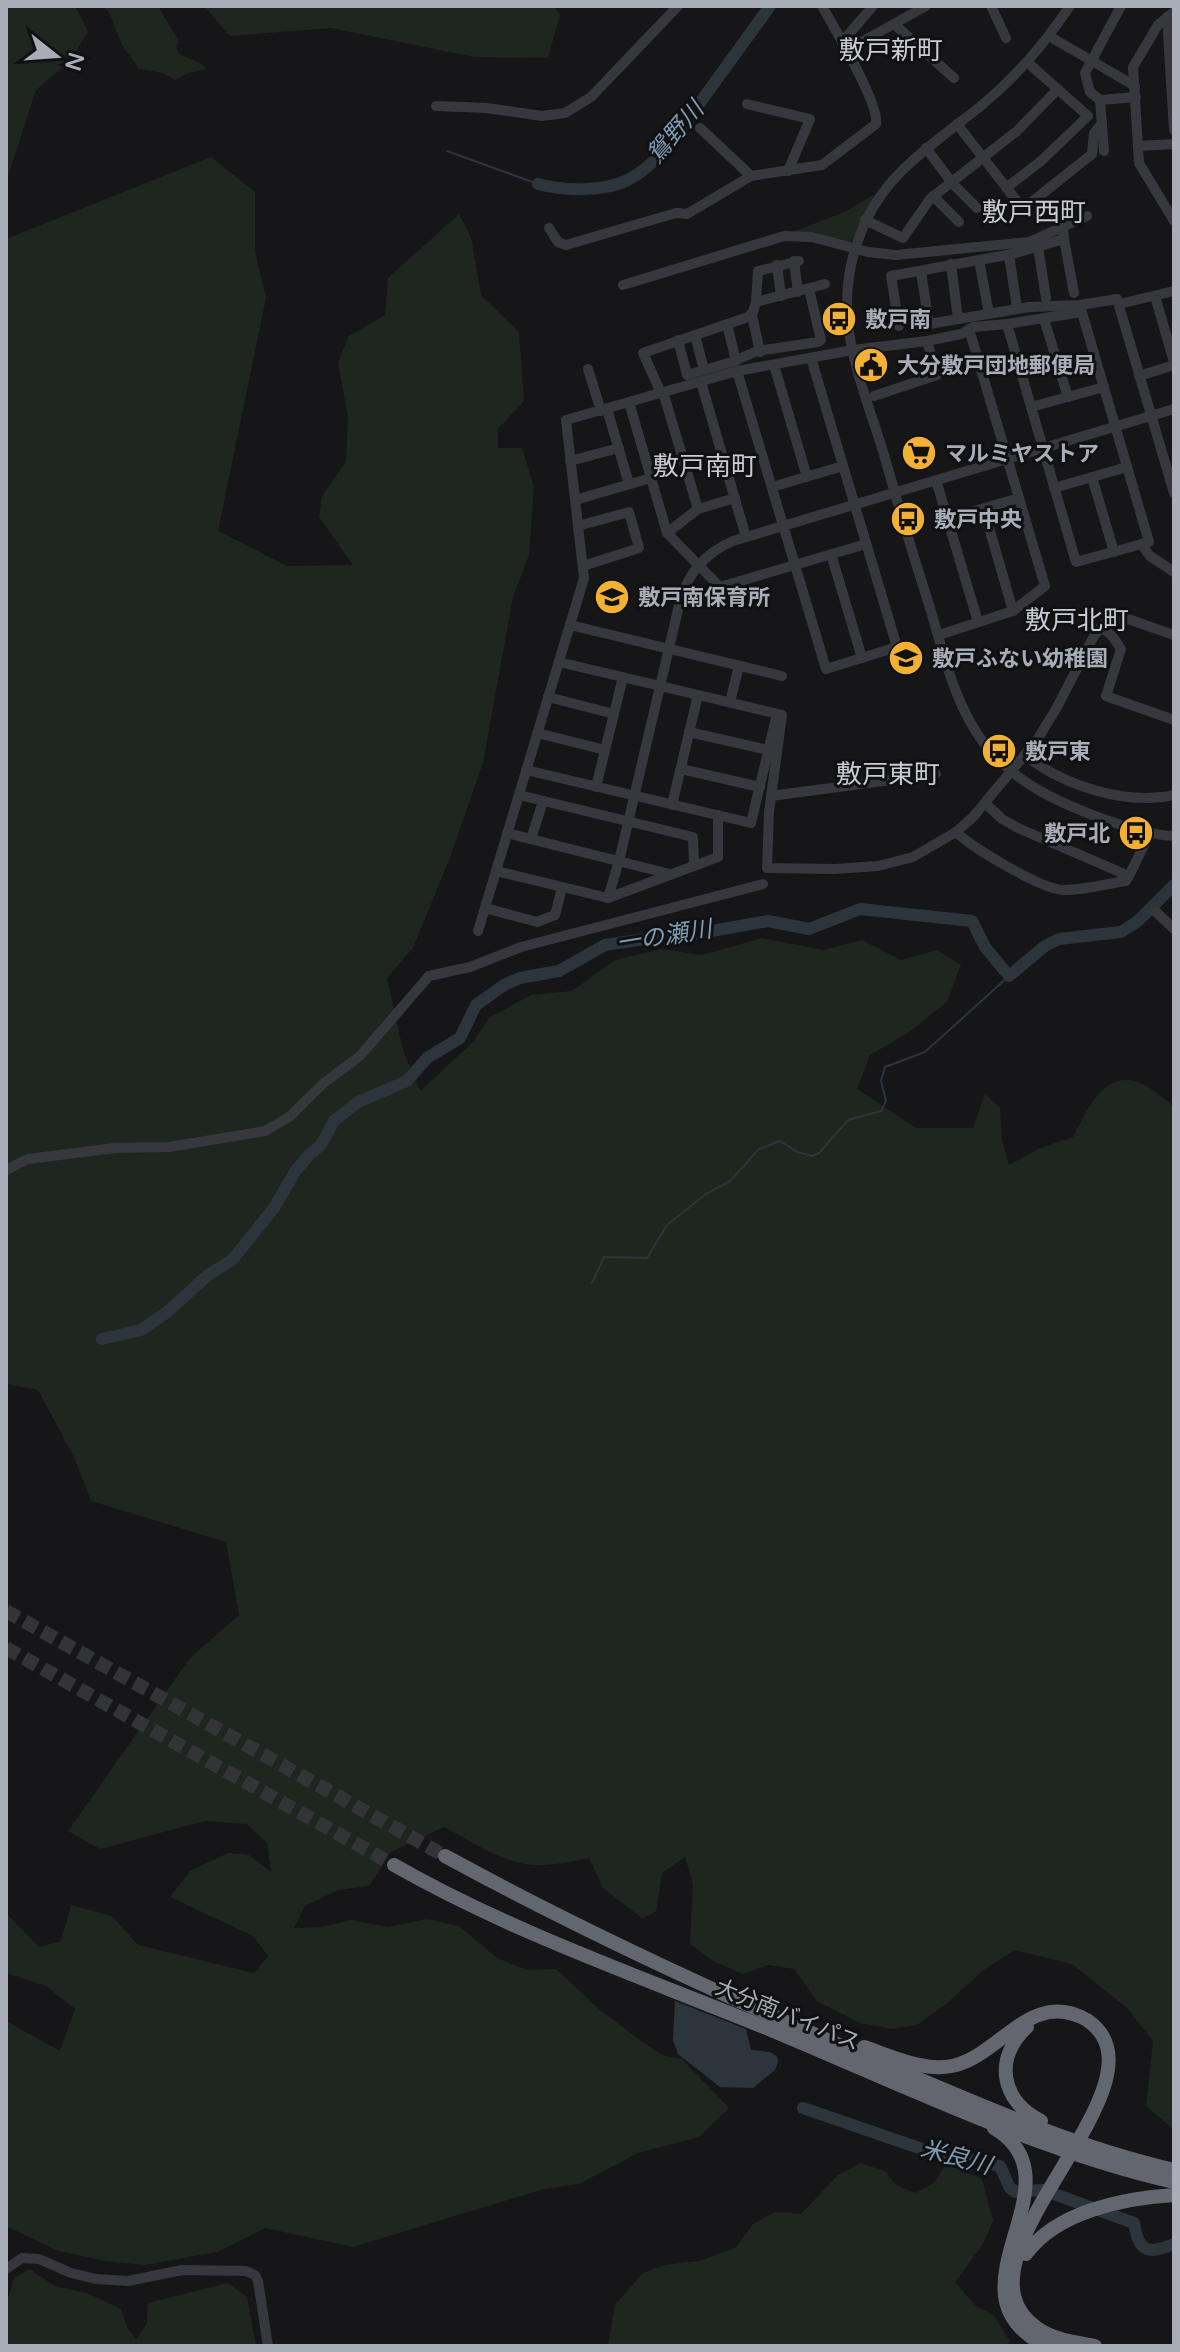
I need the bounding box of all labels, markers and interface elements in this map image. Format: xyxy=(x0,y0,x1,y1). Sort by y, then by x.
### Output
north arrow xyxy=(16,16,96,96)
district label: 敷戸新町 xyxy=(839,35,943,66)
text: N xyxy=(59,49,89,74)
water label: 鴛野川 xyxy=(641,93,712,169)
district label: 敷戸西町 xyxy=(982,197,1086,228)
bus stop icon: 敷戸南 xyxy=(820,300,858,338)
place label: 敷戸南 xyxy=(865,307,931,333)
public building icon: 大分敷戸団地郵便局 xyxy=(852,346,890,384)
place label: 大分敷戸団地郵便局 xyxy=(897,353,1095,379)
supermarket icon: マルミヤストア xyxy=(900,434,938,472)
place label: マルミヤストア xyxy=(945,441,1099,467)
district label: 敷戸南町 xyxy=(653,451,757,482)
bus stop icon: 敷戸中央 xyxy=(889,500,927,538)
place label: 敷戸中央 xyxy=(934,507,1022,533)
school or university icon: 敷戸南保育所 xyxy=(593,578,631,616)
place label: 敷戸南保育所 xyxy=(638,585,770,611)
district label: 敷戸北町 xyxy=(1025,605,1129,636)
school or university icon: 敷戸ふない幼稚園 xyxy=(887,639,925,677)
place label: 敷戸ふない幼稚園 xyxy=(932,646,1108,672)
bus stop icon: 敷戸東 xyxy=(980,732,1018,770)
place label: 敷戸東 xyxy=(1025,739,1091,765)
district label: 敷戸東町 xyxy=(836,759,940,790)
bus stop icon: 敷戸北 xyxy=(1117,814,1155,852)
place label: 敷戸北 xyxy=(1044,821,1110,847)
water label: 一の瀬川 xyxy=(614,914,717,958)
street label: 大分南バイパス xyxy=(712,1974,864,2056)
water label: 米良川 xyxy=(917,2134,997,2182)

